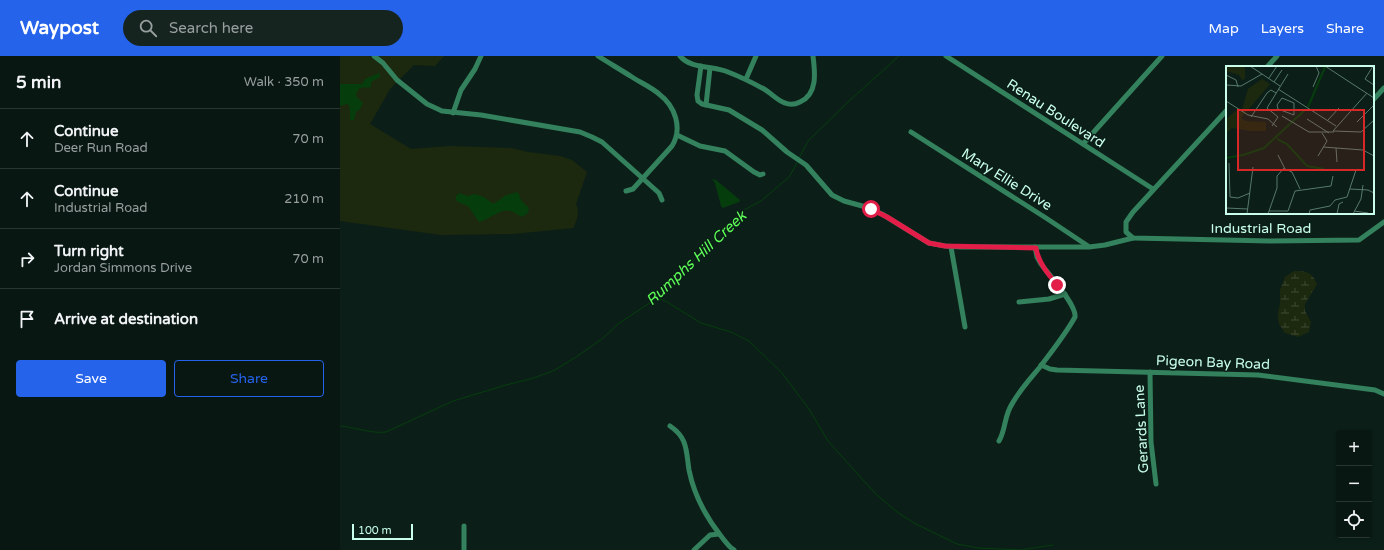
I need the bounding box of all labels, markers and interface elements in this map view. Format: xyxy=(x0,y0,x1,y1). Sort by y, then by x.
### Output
search box xyxy=(123,10,403,46)
text: Waypost xyxy=(20,17,99,39)
icon: search xyxy=(137,17,159,39)
text: Search here xyxy=(169,19,253,37)
text: Map xyxy=(1209,20,1239,37)
text: Layers xyxy=(1261,20,1304,37)
text: Share xyxy=(1326,20,1364,37)
inset map xyxy=(1226,66,1374,214)
text: 5 min xyxy=(16,72,61,93)
text: Walk · 350 m xyxy=(244,74,324,90)
street label: Renau Boulevard xyxy=(1003,75,1108,151)
text: Continue xyxy=(54,122,118,140)
icon: ahead xyxy=(16,128,38,150)
text: 70 m xyxy=(292,131,324,147)
text: Deer Run Road xyxy=(54,140,148,156)
street label: Mary Ellie Drive xyxy=(958,145,1055,214)
text: Continue xyxy=(54,182,118,200)
icon: ahead xyxy=(16,188,38,210)
text: 210 m xyxy=(284,191,324,207)
text: Industrial Road xyxy=(54,200,148,216)
route start xyxy=(862,200,880,218)
water label: Rumphs Hill Creek xyxy=(642,206,751,309)
street label: Industrial Road xyxy=(1211,220,1311,237)
text: Turn right xyxy=(54,242,124,260)
icon: right xyxy=(16,248,38,270)
text: 70 m xyxy=(292,251,324,267)
text: Jordan Simmons Drive xyxy=(54,260,192,276)
route end xyxy=(1048,276,1066,294)
icon: arrive xyxy=(16,308,38,330)
text: Arrive at destination xyxy=(54,310,198,328)
street label: Pigeon Bay Road xyxy=(1156,352,1270,373)
button: Save xyxy=(16,360,166,397)
button: Share xyxy=(174,360,324,397)
street label: Gerards Lane xyxy=(1131,384,1152,474)
map controls xyxy=(1336,430,1372,538)
button: + xyxy=(1336,430,1372,466)
button: − xyxy=(1336,466,1372,502)
button: locate xyxy=(1336,502,1372,538)
scale bar xyxy=(352,522,413,541)
text: 100 m xyxy=(358,524,392,537)

